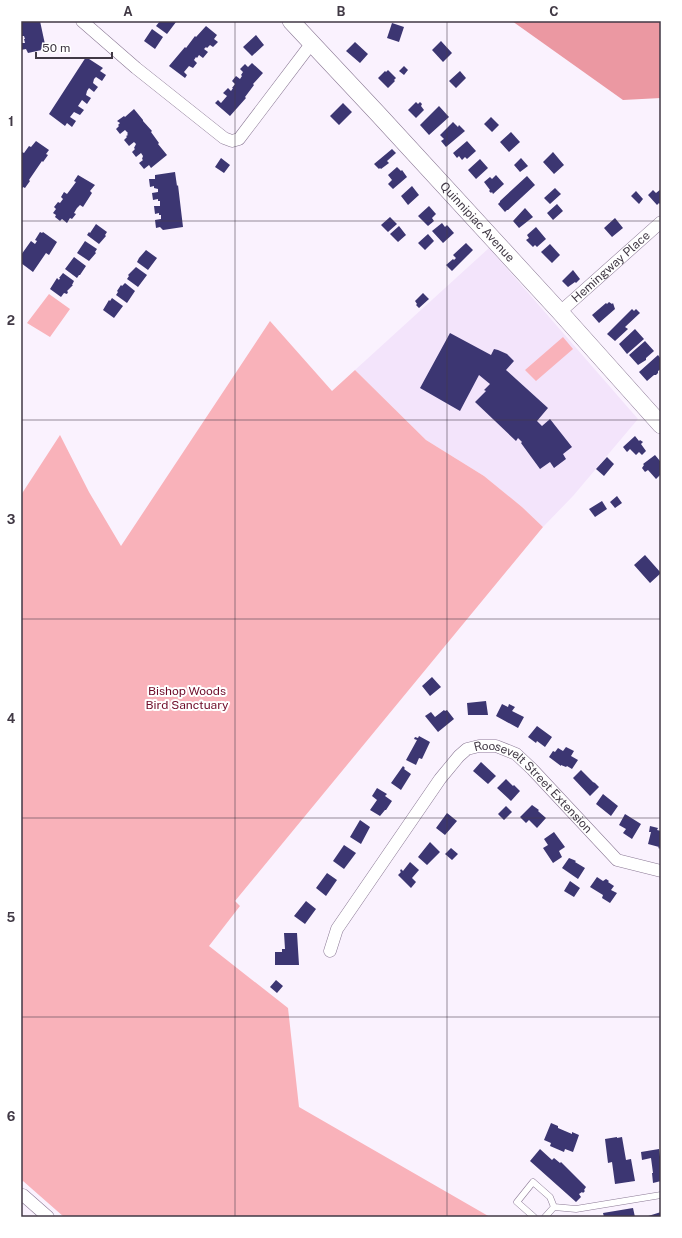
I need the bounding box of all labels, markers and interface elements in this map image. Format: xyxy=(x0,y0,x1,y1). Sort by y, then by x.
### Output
text: A xyxy=(123,4,133,19)
text: B xyxy=(337,4,346,19)
text: C xyxy=(549,4,559,19)
scale bar xyxy=(36,34,112,60)
text: 50 m xyxy=(42,41,70,55)
text: 1 xyxy=(8,114,14,129)
street label: Quinnipiac Avenue xyxy=(437,179,518,265)
street label: Hemingway Place xyxy=(569,228,653,305)
text: 2 xyxy=(7,313,15,328)
text: 3 xyxy=(7,512,16,527)
park label: Bishop Woods Bird Sanctuary xyxy=(145,684,229,712)
text: 4 xyxy=(7,711,16,726)
street label: Roosevelt Street Extension xyxy=(472,739,595,836)
text: 5 xyxy=(7,910,16,925)
text: 6 xyxy=(7,1109,16,1124)

